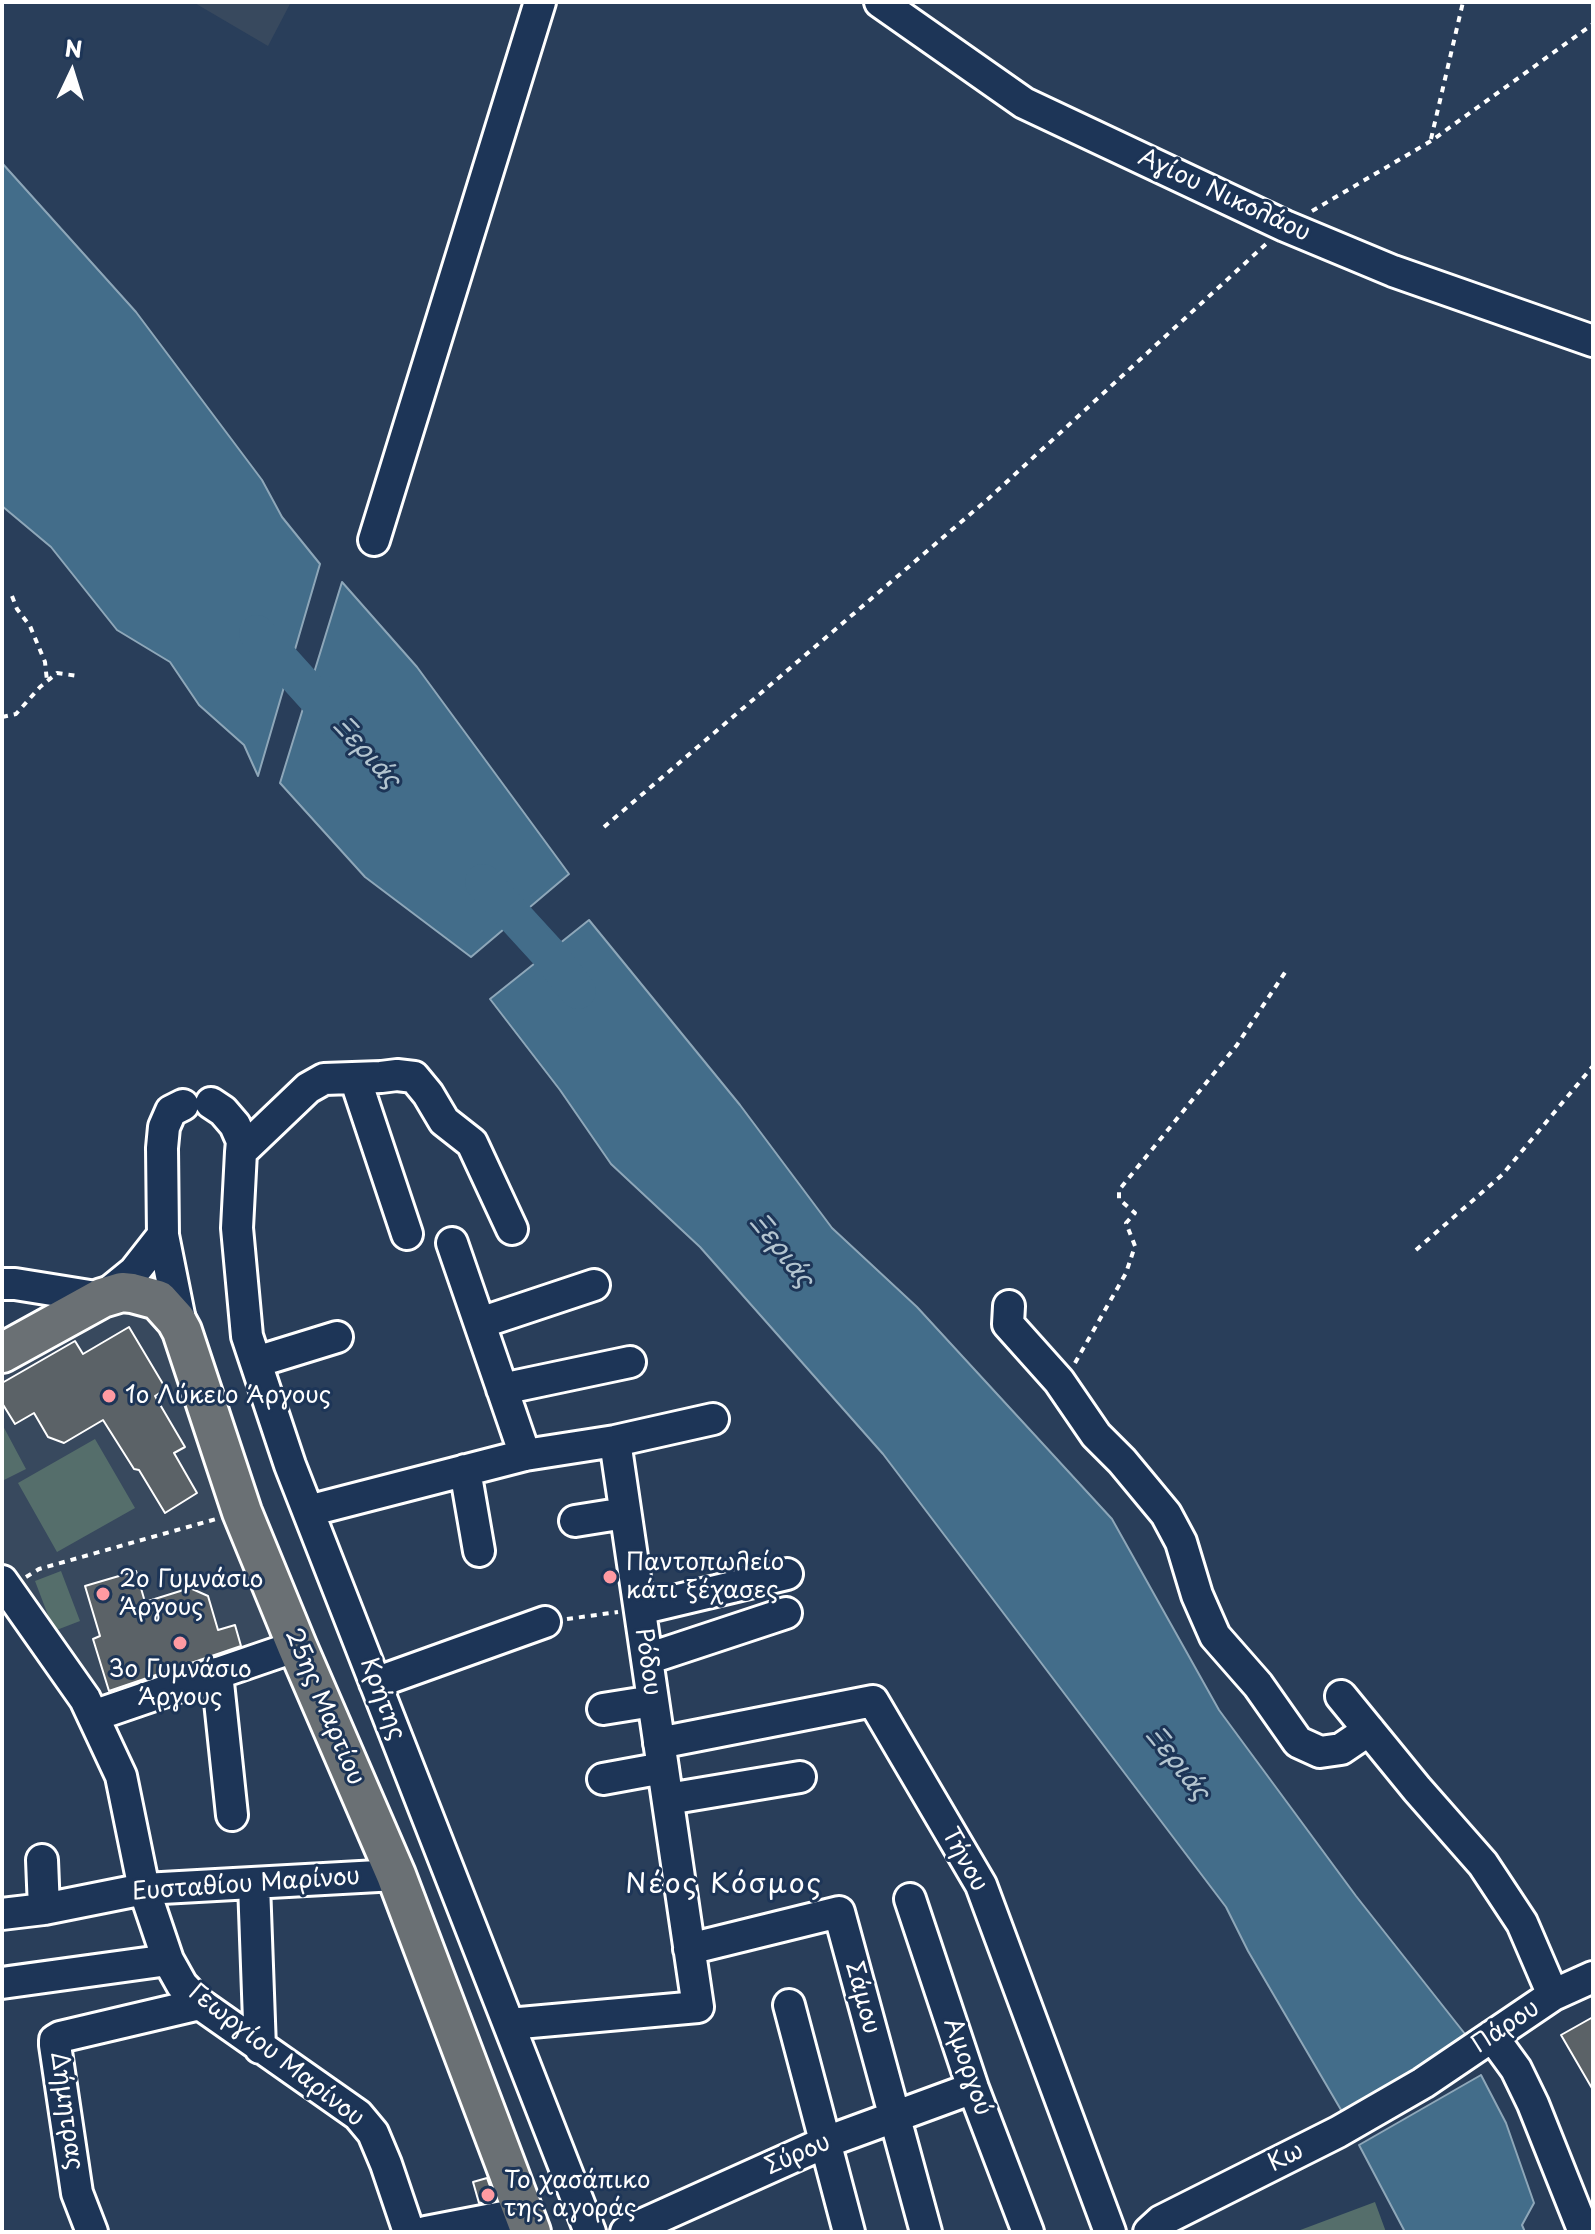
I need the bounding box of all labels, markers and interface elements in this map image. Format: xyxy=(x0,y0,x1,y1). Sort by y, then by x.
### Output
text: N xyxy=(64,30,84,65)
north arrow xyxy=(32,32,112,112)
street label: Αγίου Νικολάου xyxy=(1133,144,1315,248)
water label: Ξεριάς xyxy=(326,711,406,795)
water label: Ξεριάς xyxy=(742,1208,820,1294)
place label: 1ο Λύκειο Άργους xyxy=(125,1382,331,1410)
marker: 1ο Λύκειο Άργους xyxy=(100,1387,118,1405)
place label: Παντοπωλείο κάτι ξέχασες xyxy=(626,1549,784,1605)
place label: 2ο Γυμνάσιο Άργους xyxy=(119,1566,263,1622)
marker: Παντοπωλείο κάτι ξέχασες xyxy=(601,1568,619,1586)
marker: 2ο Γυμνάσιο Άργους xyxy=(94,1585,112,1603)
street label: 25ης Μαρτίου xyxy=(278,1624,370,1790)
street label: Ρόδου xyxy=(628,1626,666,1698)
marker: 3ο Γυμνάσιο Άργους xyxy=(171,1634,189,1652)
street label: Κρήτης xyxy=(353,1654,411,1744)
place label: 3ο Γυμνάσιο Άργους xyxy=(109,1656,251,1712)
water label: Ξεριάς xyxy=(1138,1721,1216,1807)
street label: Τήνου xyxy=(935,1823,993,1897)
street label: Ευσταθίου Μαρίνου xyxy=(131,1863,361,1907)
district label: Νέος Κόσμος xyxy=(626,1868,822,1902)
street label: Σάμου xyxy=(839,1959,885,2037)
street label: Γεωργίου Μαρίνου xyxy=(183,1979,369,2133)
street label: Πάρου xyxy=(1467,1994,1545,2060)
street label: Αμοργού xyxy=(937,2014,997,2120)
street label: Δήμητρας xyxy=(43,2050,89,2172)
street label: Σύρου xyxy=(761,2128,835,2182)
street label: Κω xyxy=(1263,2137,1309,2179)
place label: Το χασάπικο της αγοράς xyxy=(504,2167,651,2223)
marker: Το χασάπικο της αγοράς xyxy=(479,2186,497,2204)

